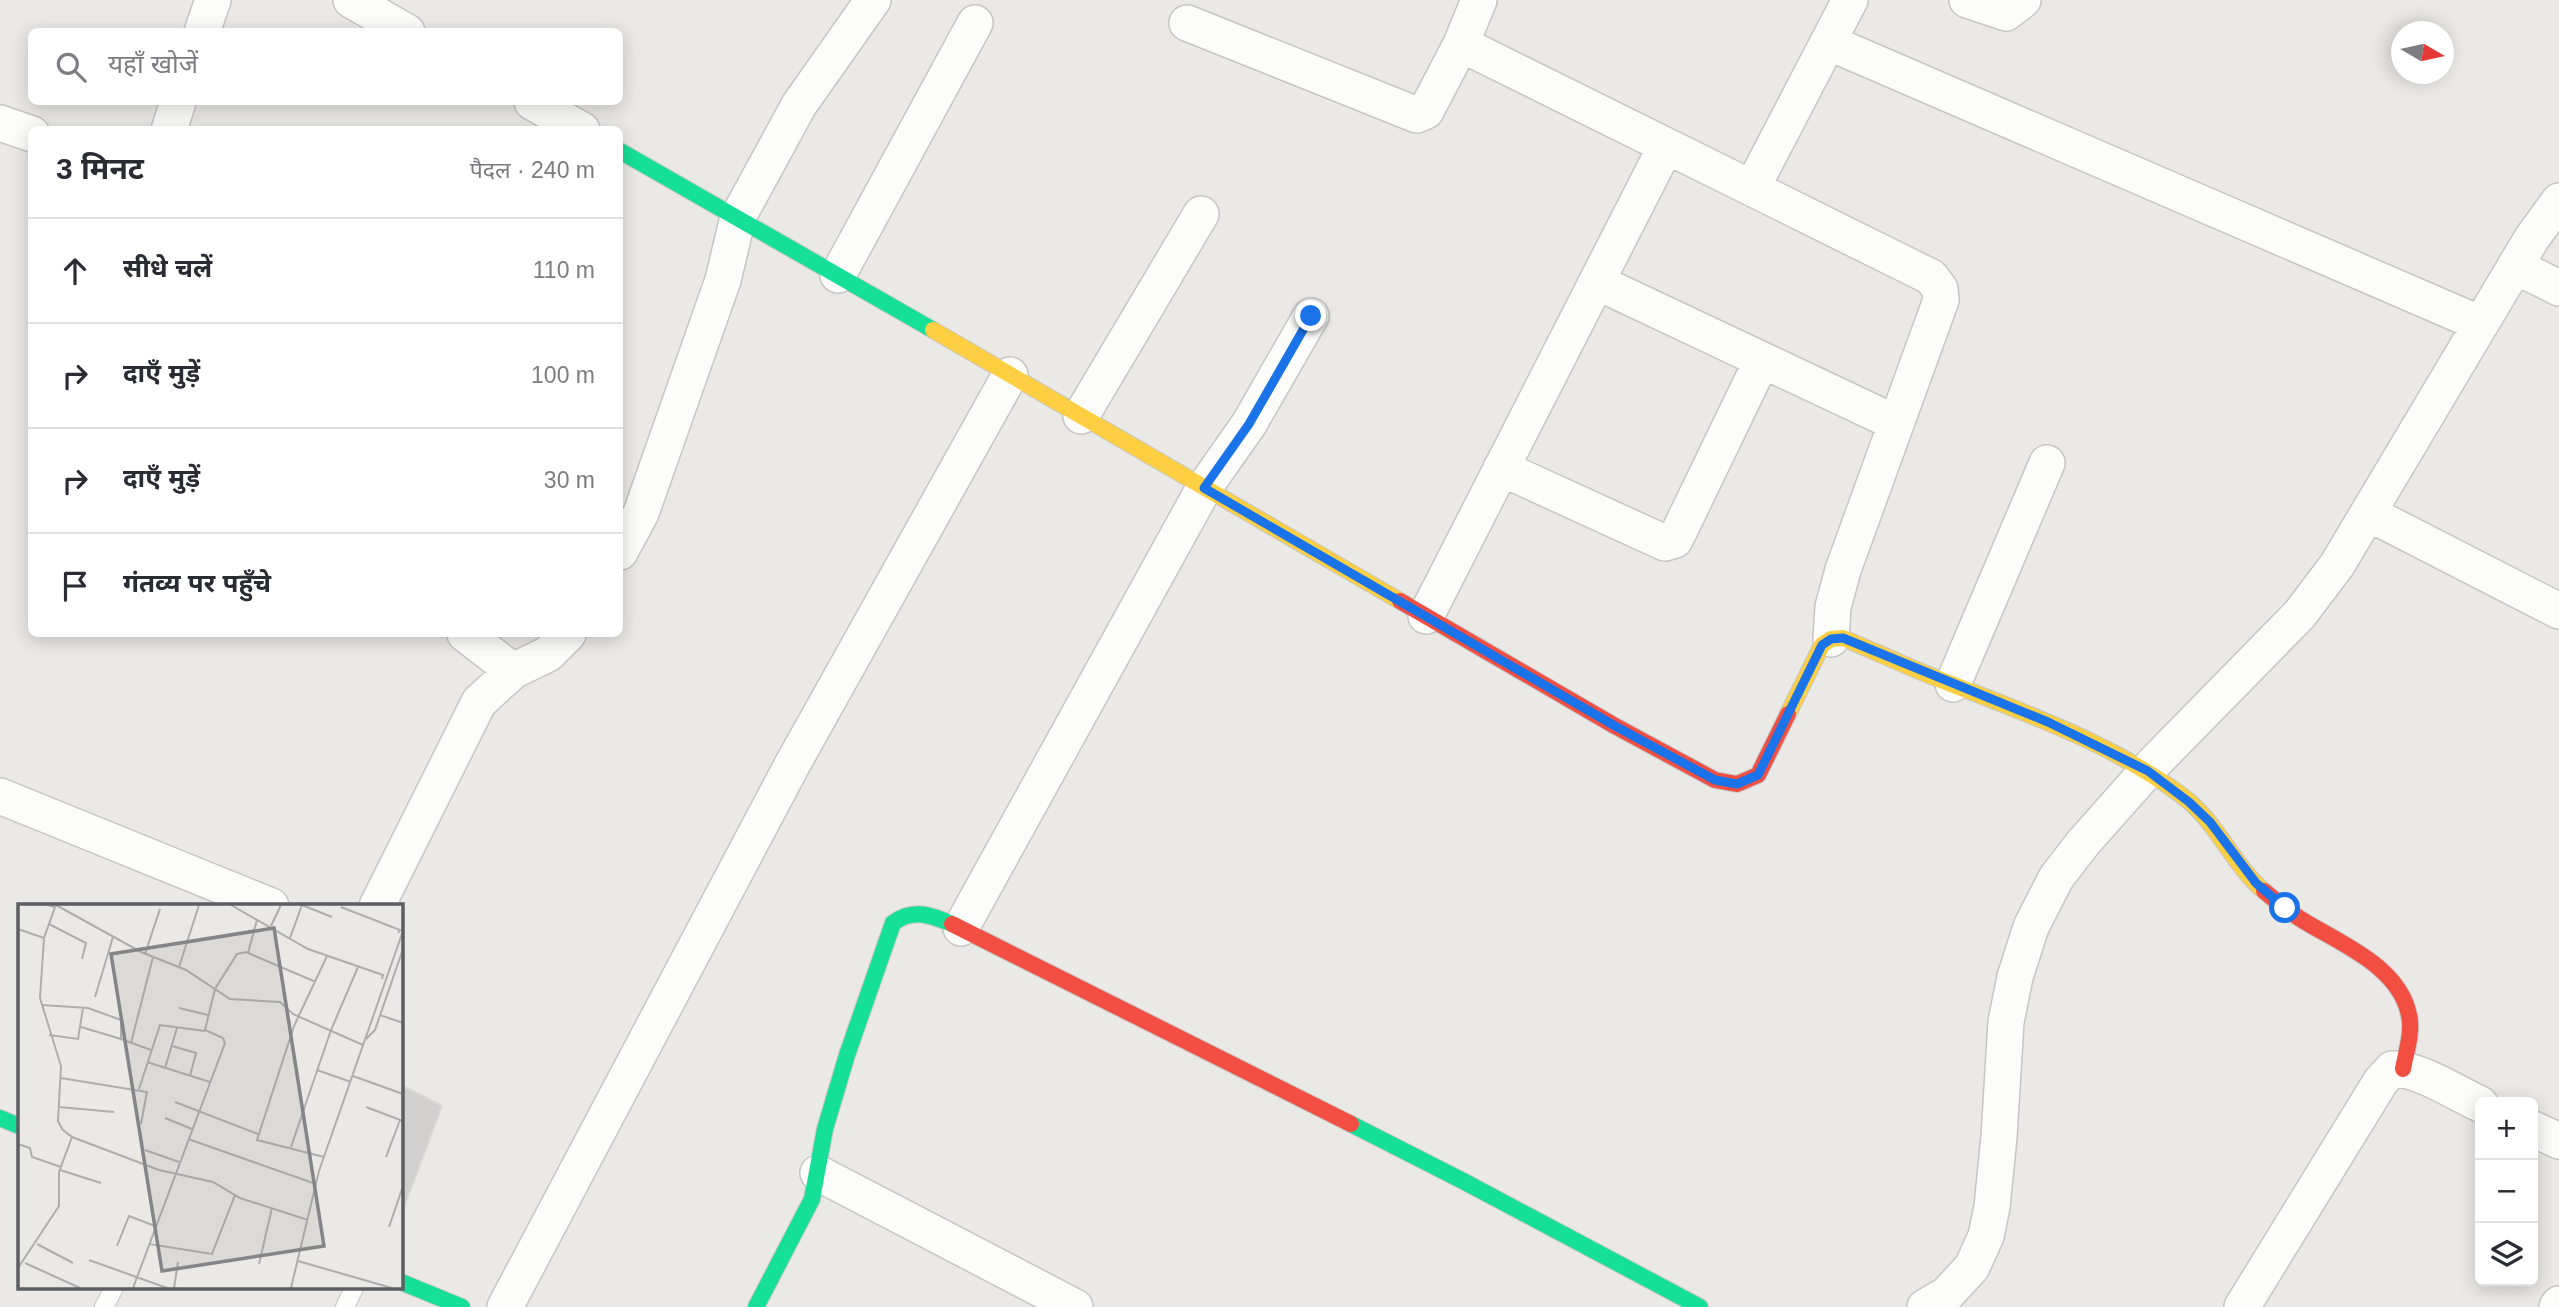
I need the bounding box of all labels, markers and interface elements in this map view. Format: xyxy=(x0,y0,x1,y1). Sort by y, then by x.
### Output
north arrow xyxy=(2391,21,2454,84)
search box xyxy=(28,28,623,105)
icon: search xyxy=(52,48,90,86)
text: यहाँ खोजें xyxy=(108,49,198,79)
text: 3 मिनट xyxy=(56,152,144,185)
text: पैदल · 240 m xyxy=(470,157,595,183)
icon: ahead xyxy=(56,252,94,290)
text: सीधे चलें xyxy=(123,253,212,283)
text: 110 m xyxy=(533,257,595,283)
route end xyxy=(1295,300,1326,331)
icon: right xyxy=(56,357,94,395)
text: दाएँ मुड़ें xyxy=(123,358,200,388)
text: 100 m xyxy=(531,362,595,388)
icon: right xyxy=(56,462,94,500)
text: दाएँ मुड़ें xyxy=(123,463,200,493)
text: 30 m xyxy=(544,467,595,493)
icon: arrive xyxy=(56,567,94,605)
text: गंतव्य पर पहुँचे xyxy=(123,568,271,598)
route start xyxy=(2269,892,2300,923)
inset map xyxy=(18,904,402,1290)
map controls xyxy=(2475,1097,2538,1286)
button: + xyxy=(2475,1097,2538,1160)
button: − xyxy=(2475,1160,2538,1223)
button: layers xyxy=(2475,1223,2538,1286)

